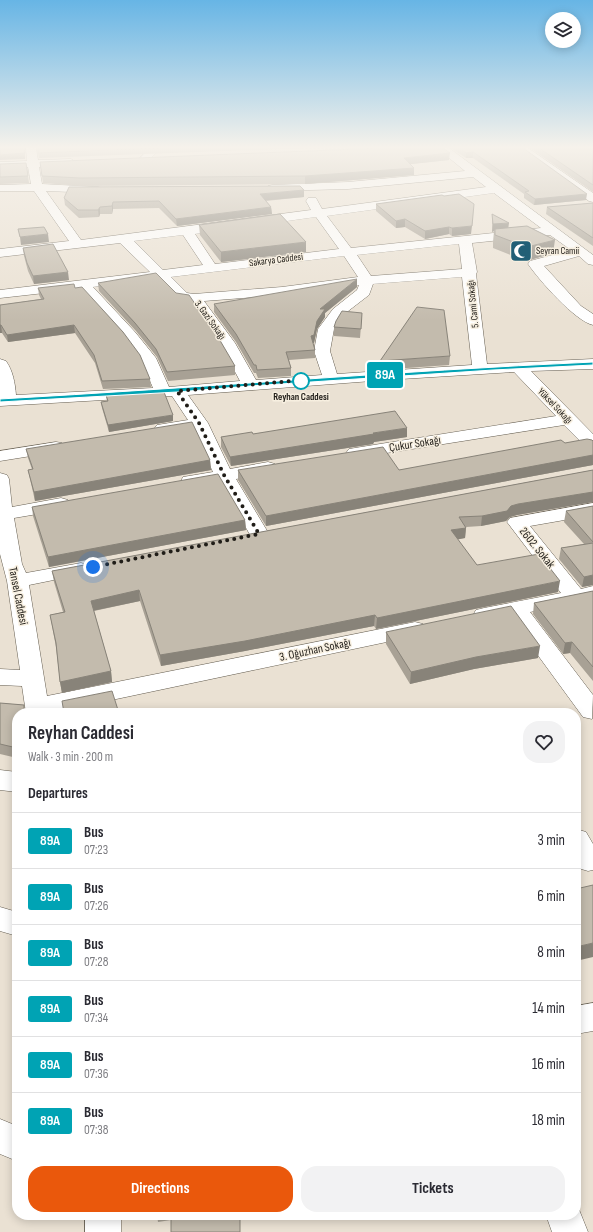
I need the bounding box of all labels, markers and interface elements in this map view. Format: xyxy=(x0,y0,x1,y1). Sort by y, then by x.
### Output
map controls xyxy=(545,12,581,48)
button: layers xyxy=(545,12,581,48)
mosque icon: Seyran Camii xyxy=(508,238,534,264)
place label: Seyran Camii xyxy=(536,245,579,257)
street label: Sakarya Caddesi xyxy=(248,251,304,269)
street label: 5. Cami Sokağı xyxy=(465,279,481,328)
street label: 3. Gazi Sokağı xyxy=(192,298,228,342)
line badge: 89A xyxy=(362,362,408,388)
text: 89A xyxy=(375,366,395,383)
marker: Reyhan Caddesi xyxy=(292,372,310,390)
street label: Yüksel Sokağı xyxy=(535,386,575,426)
place label: Reyhan Caddesi xyxy=(273,391,329,403)
street label: Çukur Sokağı xyxy=(388,433,442,455)
street label: 2602. Sokak xyxy=(516,524,558,572)
your location xyxy=(83,557,103,577)
street label: Tansel Caddesi xyxy=(5,566,31,626)
street label: 3. Oğuzhan Sokağı xyxy=(278,635,352,665)
button: heart xyxy=(523,721,565,763)
text: Reyhan Caddesi xyxy=(28,722,134,745)
text: Walk · 3 min · 200 m xyxy=(28,749,113,765)
text: Departures xyxy=(28,784,88,803)
text: Bus xyxy=(84,823,103,842)
text: 3 min xyxy=(537,831,565,850)
text: 89A xyxy=(40,832,60,849)
text: 07:23 xyxy=(84,842,108,858)
text: Bus xyxy=(84,879,103,898)
text: 6 min xyxy=(537,887,565,906)
text: 89A xyxy=(40,888,60,905)
text: 07:26 xyxy=(84,898,108,914)
text: Bus xyxy=(84,935,103,954)
text: 8 min xyxy=(537,943,565,962)
text: 89A xyxy=(40,944,60,961)
text: 07:28 xyxy=(84,954,108,970)
text: Bus xyxy=(84,991,103,1010)
text: 14 min xyxy=(532,999,565,1018)
text: 89A xyxy=(40,1000,60,1017)
text: 07:34 xyxy=(84,1010,108,1026)
text: Bus xyxy=(84,1047,103,1066)
text: 16 min xyxy=(532,1055,565,1074)
text: 89A xyxy=(40,1056,60,1073)
text: 07:36 xyxy=(84,1066,108,1082)
text: Bus xyxy=(84,1103,103,1122)
text: 18 min xyxy=(532,1111,565,1130)
text: 89A xyxy=(40,1112,60,1129)
text: 07:38 xyxy=(84,1122,108,1138)
button: Directions xyxy=(28,1166,293,1212)
button: Tickets xyxy=(301,1166,565,1212)

